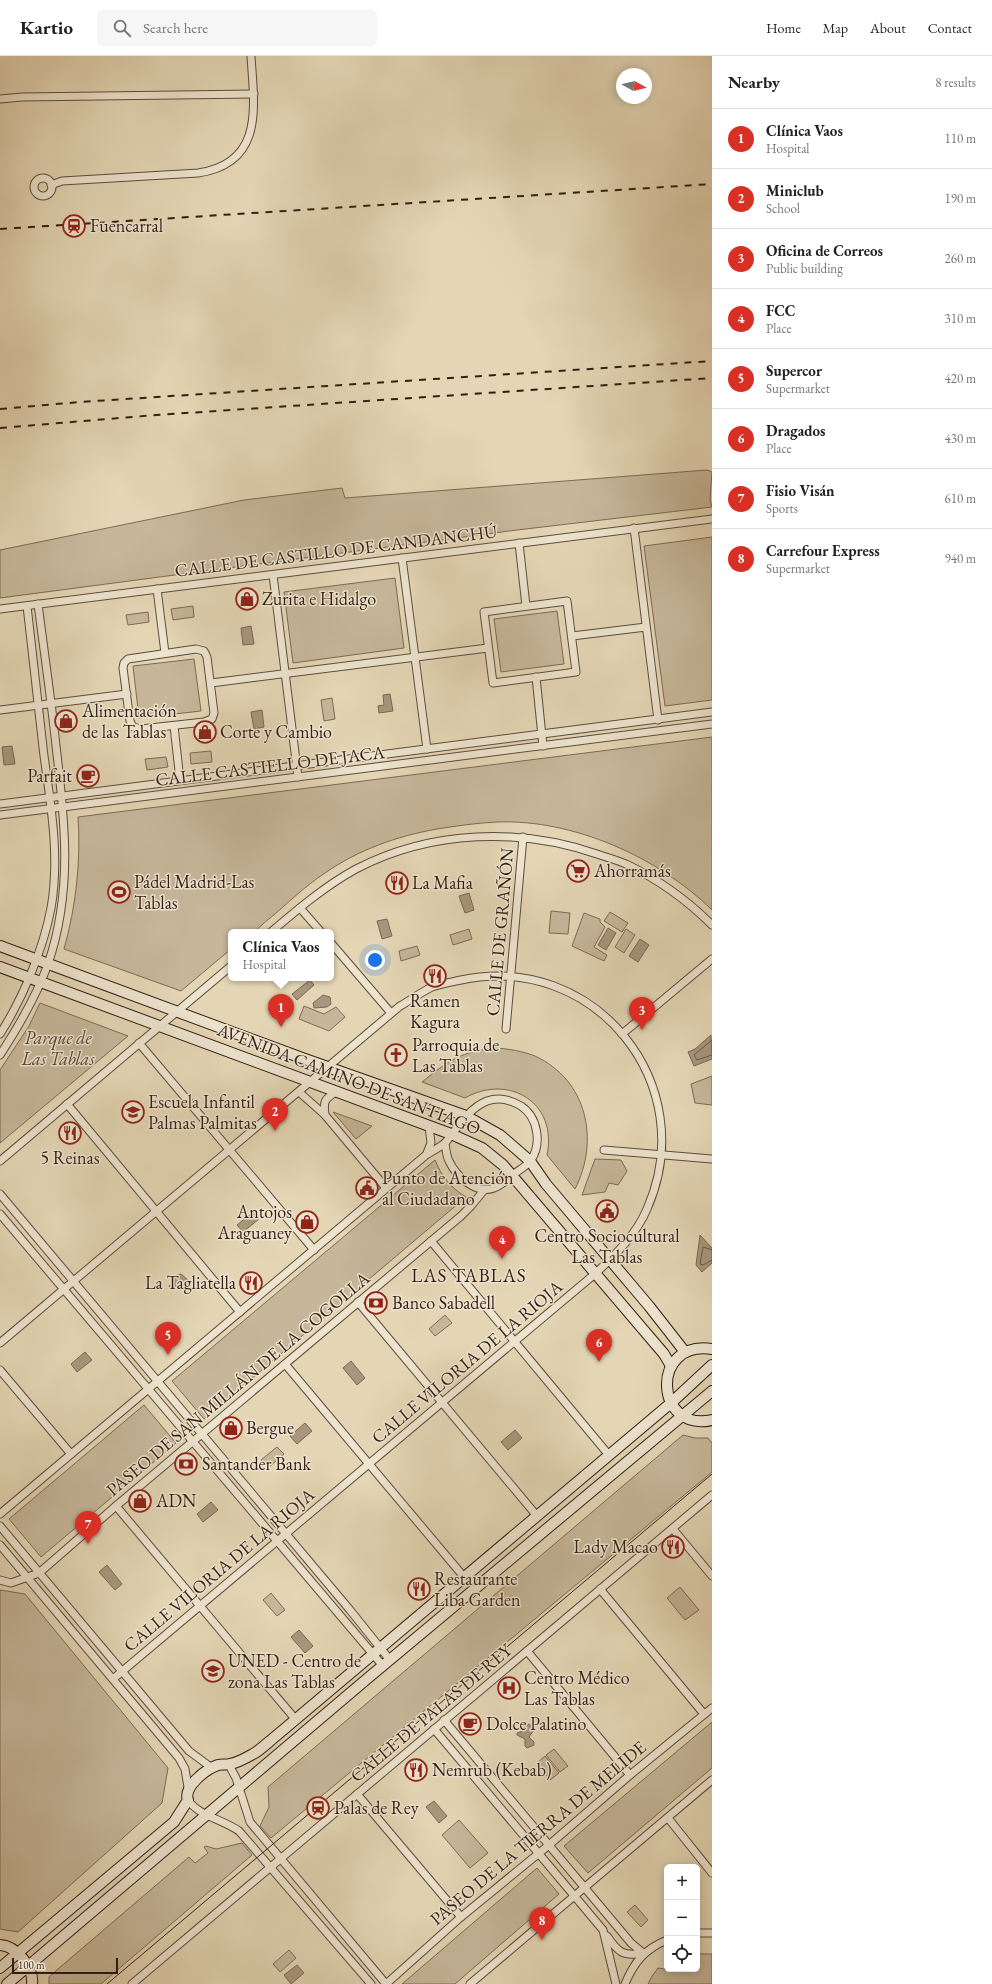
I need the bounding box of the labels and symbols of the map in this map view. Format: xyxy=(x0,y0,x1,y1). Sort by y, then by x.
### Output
north arrow xyxy=(616,68,652,104)
station icon: Fuencarral xyxy=(61,213,87,239)
place label: Fuencarral xyxy=(90,214,163,237)
street label: CALLE DE CASTILLO DE CANDANCHÚ xyxy=(173,519,499,582)
shop icon: Zurita e Hidalgo xyxy=(234,586,260,612)
place label: Zurita e Hidalgo xyxy=(262,587,376,610)
place label: Alimentación de las Tablas xyxy=(81,699,177,743)
shop icon: Alimentación de las Tablas xyxy=(53,708,79,734)
shop icon: Corte y Cambio xyxy=(192,719,218,745)
place label: Corte y Cambio xyxy=(220,720,332,743)
street label: CALLE CASTIELLO DE JACA xyxy=(154,740,386,791)
cafe icon: Parfait xyxy=(75,763,101,789)
place label: Parfait xyxy=(27,764,72,787)
street label: CALLE DE GRAÑÓN xyxy=(481,846,518,1017)
supermarket icon: Ahorramás xyxy=(565,858,591,884)
place label: Ahorramás xyxy=(593,859,671,882)
place label: Pádel Madrid-Las Tablas xyxy=(134,870,255,914)
restaurant icon: La Mafia xyxy=(384,870,410,896)
place label: La Mafia xyxy=(412,871,474,894)
sports icon: Pádel Madrid-Las Tablas xyxy=(106,879,132,905)
your location xyxy=(365,950,385,970)
restaurant icon: Ramen Kagura xyxy=(422,963,448,989)
place label: Ramen Kagura xyxy=(410,989,461,1033)
pin: 1 xyxy=(268,994,294,1027)
pin: 3 xyxy=(629,997,655,1030)
street label: AVENIDA CAMINO DE SANTIAGO xyxy=(213,1017,484,1139)
park label: Parque de Las Tablas xyxy=(21,1026,95,1070)
place label: Parroquia de Las Tablas xyxy=(412,1033,499,1077)
church icon: Parroquia de Las Tablas xyxy=(383,1042,409,1068)
place label: Escuela Infantil Palmas Palmitas xyxy=(148,1090,257,1134)
pin: 2 xyxy=(262,1098,288,1131)
school or university icon: Escuela Infantil Palmas Palmitas xyxy=(120,1099,146,1125)
restaurant icon: 5 Reinas xyxy=(57,1120,83,1146)
place label: 5 Reinas xyxy=(40,1146,100,1169)
place label: Punto de Atención al Ciudadano xyxy=(382,1166,514,1210)
public building icon: Punto de Atención al Ciudadano xyxy=(354,1175,380,1201)
public building icon: Centro Sociocultural Las Tablas xyxy=(594,1198,620,1224)
place label: Antojos Araguaney xyxy=(216,1200,292,1244)
shop icon: Antojos Araguaney xyxy=(294,1209,320,1235)
place label: Centro Sociocultural Las Tablas xyxy=(534,1224,680,1268)
pin: 4 xyxy=(489,1226,515,1259)
district label: LAS TABLAS xyxy=(411,1263,527,1288)
street label: PASEO DE SAN MILLÁN DE LA COGOLLA xyxy=(101,1266,375,1501)
restaurant icon: La Tagliatella xyxy=(238,1270,264,1296)
place label: La Tagliatella xyxy=(145,1271,237,1294)
street label: CALLE VILORIA DE LA RIOJA xyxy=(366,1274,567,1448)
bank icon: Banco Sabadell xyxy=(363,1290,389,1316)
place label: Banco Sabadell xyxy=(392,1291,495,1314)
pin: 5 xyxy=(155,1322,181,1355)
pin: 6 xyxy=(586,1329,612,1362)
shop icon: Bergue xyxy=(218,1415,244,1441)
place label: Bergue xyxy=(246,1416,294,1439)
bank icon: Santander Bank xyxy=(173,1451,199,1477)
place label: Santander Bank xyxy=(202,1452,311,1475)
street label: CALLE VILORIA DE LA RIOJA xyxy=(118,1482,319,1656)
shop icon: ADN xyxy=(127,1488,153,1514)
place label: ADN xyxy=(155,1489,197,1512)
pin: 7 xyxy=(75,1511,101,1544)
restaurant icon: Lady Macao xyxy=(660,1534,686,1560)
place label: Lady Macao xyxy=(574,1535,658,1558)
place label: Restaurante Liba Garden xyxy=(434,1567,521,1611)
restaurant icon: Restaurante Liba Garden xyxy=(406,1576,432,1602)
street label: CALLE DE PALAS DE REY xyxy=(345,1637,517,1787)
place label: UNED - Centro de zona Las Tablas xyxy=(228,1649,361,1693)
school or university icon: UNED - Centro de zona Las Tablas xyxy=(200,1658,226,1684)
place label: Centro Médico Las Tablas xyxy=(524,1666,630,1710)
hospital icon: Centro Médico Las Tablas xyxy=(496,1675,522,1701)
cafe icon: Dolce Palatino xyxy=(457,1711,483,1737)
place label: Dolce Palatino xyxy=(486,1712,586,1735)
street label: PASEO DE LA TIERRA DE MELIDE xyxy=(425,1735,651,1930)
restaurant icon: Nemrub (Kebab) xyxy=(403,1757,429,1783)
place label: Nemrub (Kebab) xyxy=(432,1758,552,1781)
station icon: Palas de Rey xyxy=(305,1795,331,1821)
place label: Palas de Rey xyxy=(334,1796,419,1819)
pin: 8 xyxy=(529,1907,555,1940)
scale bar xyxy=(12,1956,118,1975)

